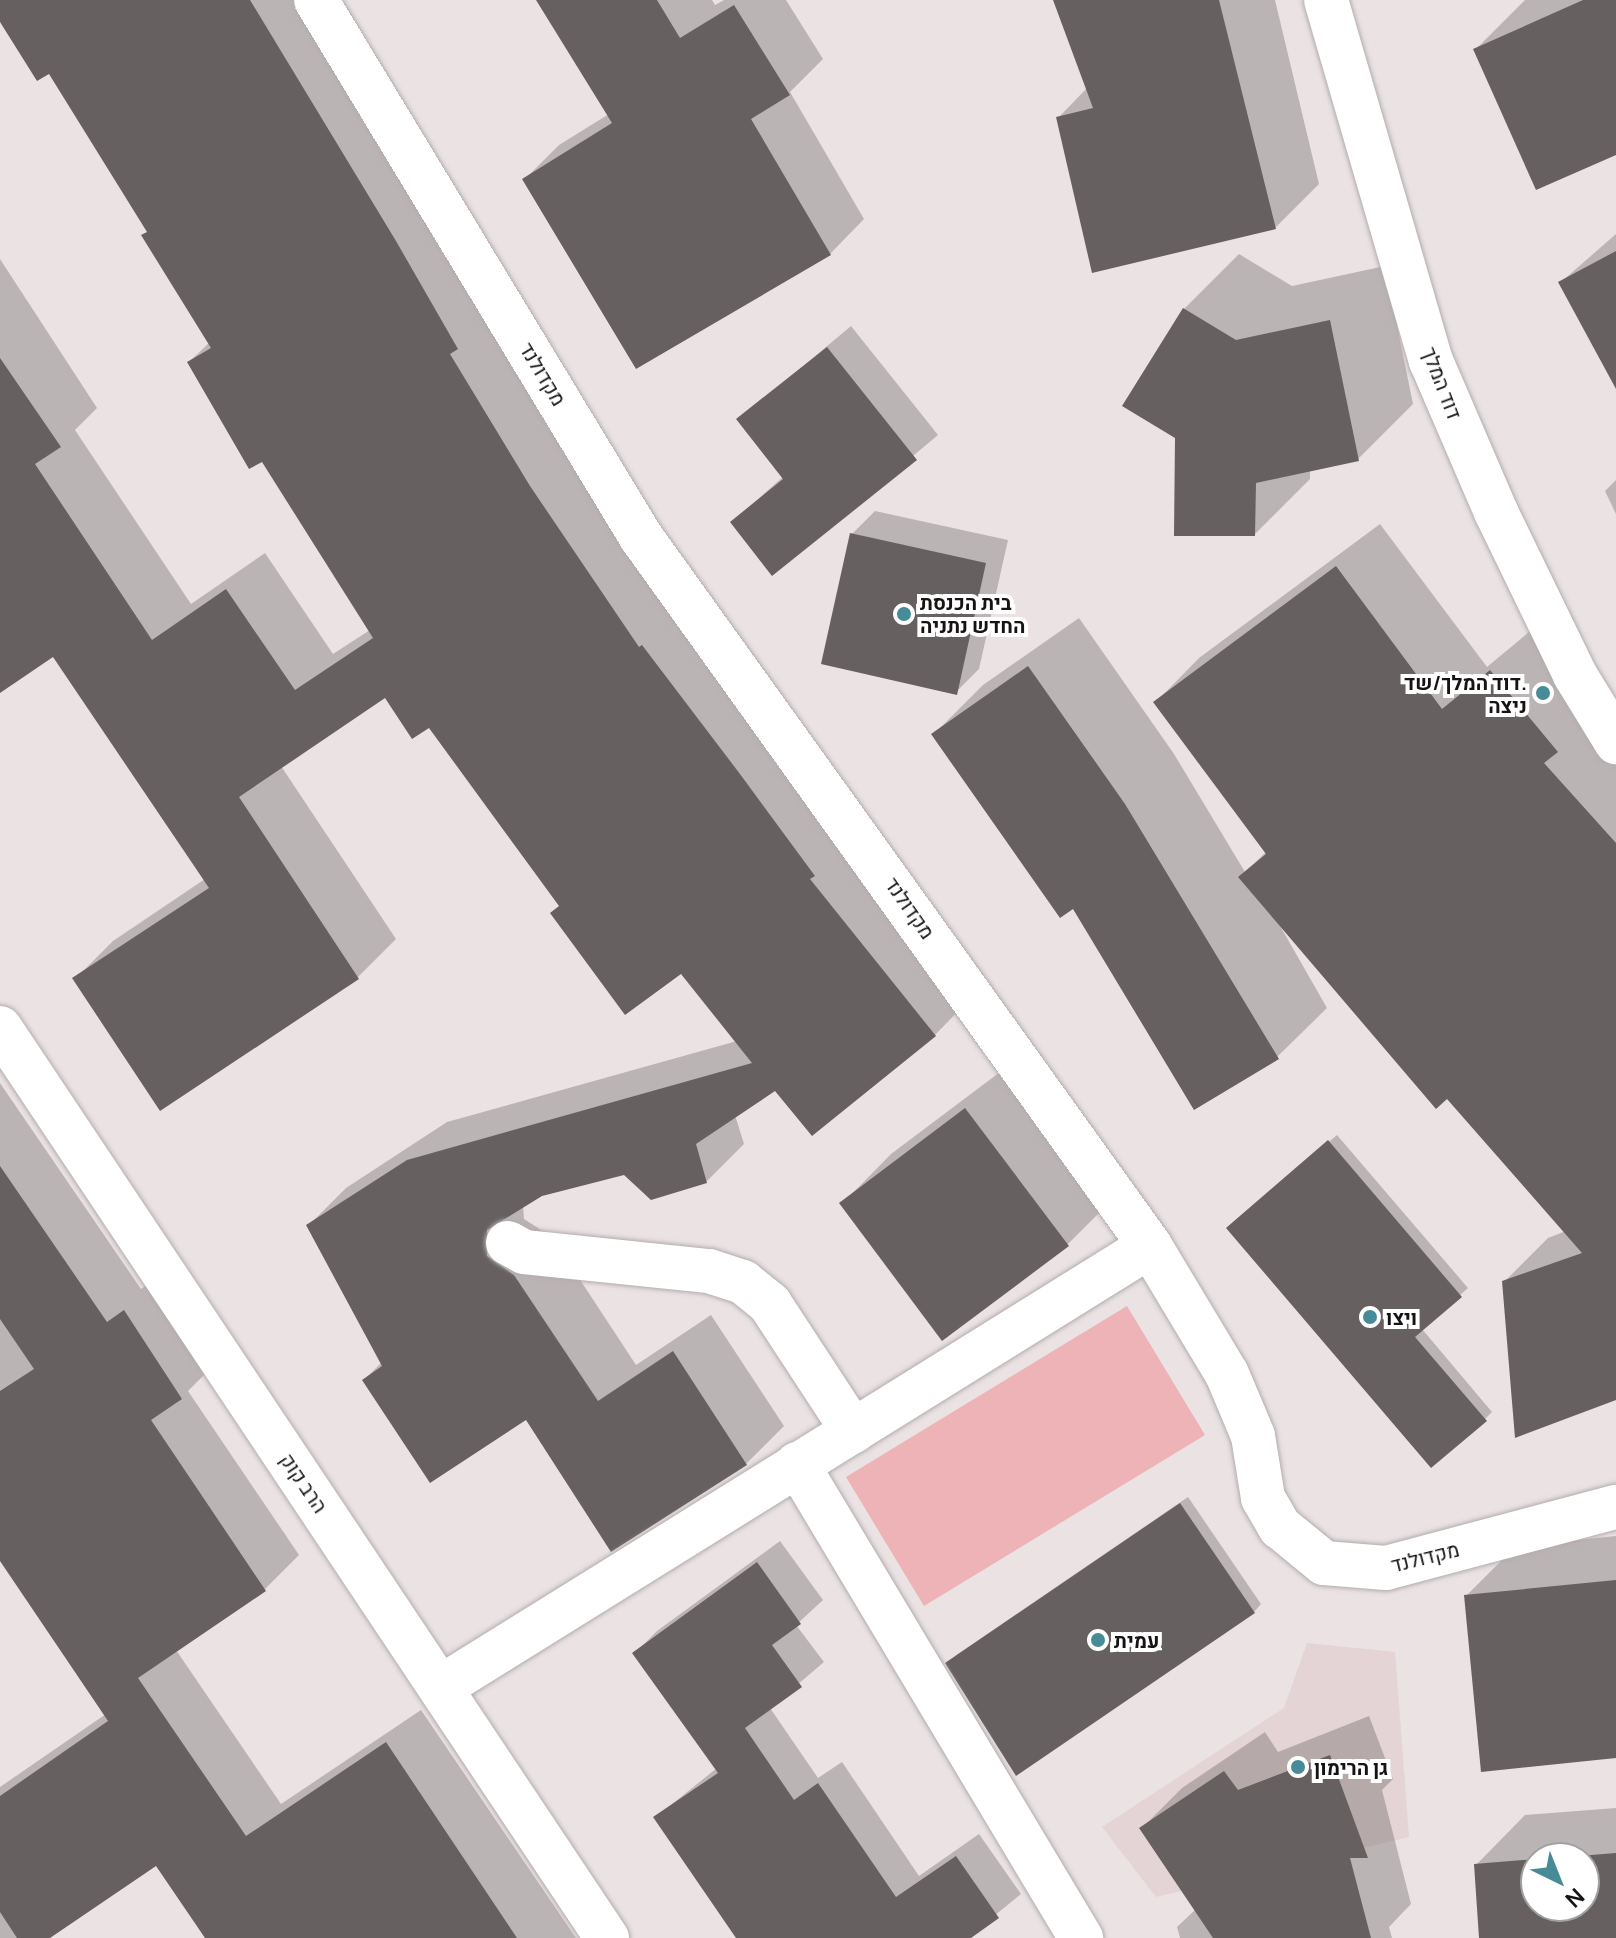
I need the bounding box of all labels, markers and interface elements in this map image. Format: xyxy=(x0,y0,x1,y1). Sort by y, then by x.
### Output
street label: מקדולנד xyxy=(515,338,571,410)
street label: דוד המלך xyxy=(1417,344,1467,422)
place label: בית הכנסת החדש נתניה xyxy=(920,590,1025,637)
marker: בית הכנסת החדש נתניה xyxy=(895,605,913,623)
place label: דוד המלך/שד. ניצה xyxy=(1404,670,1527,717)
marker: דוד המלך/שד. ניצה xyxy=(1534,684,1552,702)
street label: מקדולנד xyxy=(880,873,940,943)
place label: ויצו xyxy=(1386,1305,1417,1329)
marker: ויצו xyxy=(1361,1308,1379,1326)
street label: הרב קוק xyxy=(275,1449,333,1517)
street label: מקדולנד xyxy=(1388,1537,1462,1577)
place label: עמית xyxy=(1114,1628,1159,1652)
marker: עמית xyxy=(1089,1631,1107,1649)
place label: גן הרימון xyxy=(1314,1755,1388,1779)
marker: גן הרימון xyxy=(1289,1758,1307,1776)
north arrow xyxy=(1520,1842,1600,1922)
text: N xyxy=(1559,1882,1591,1914)

